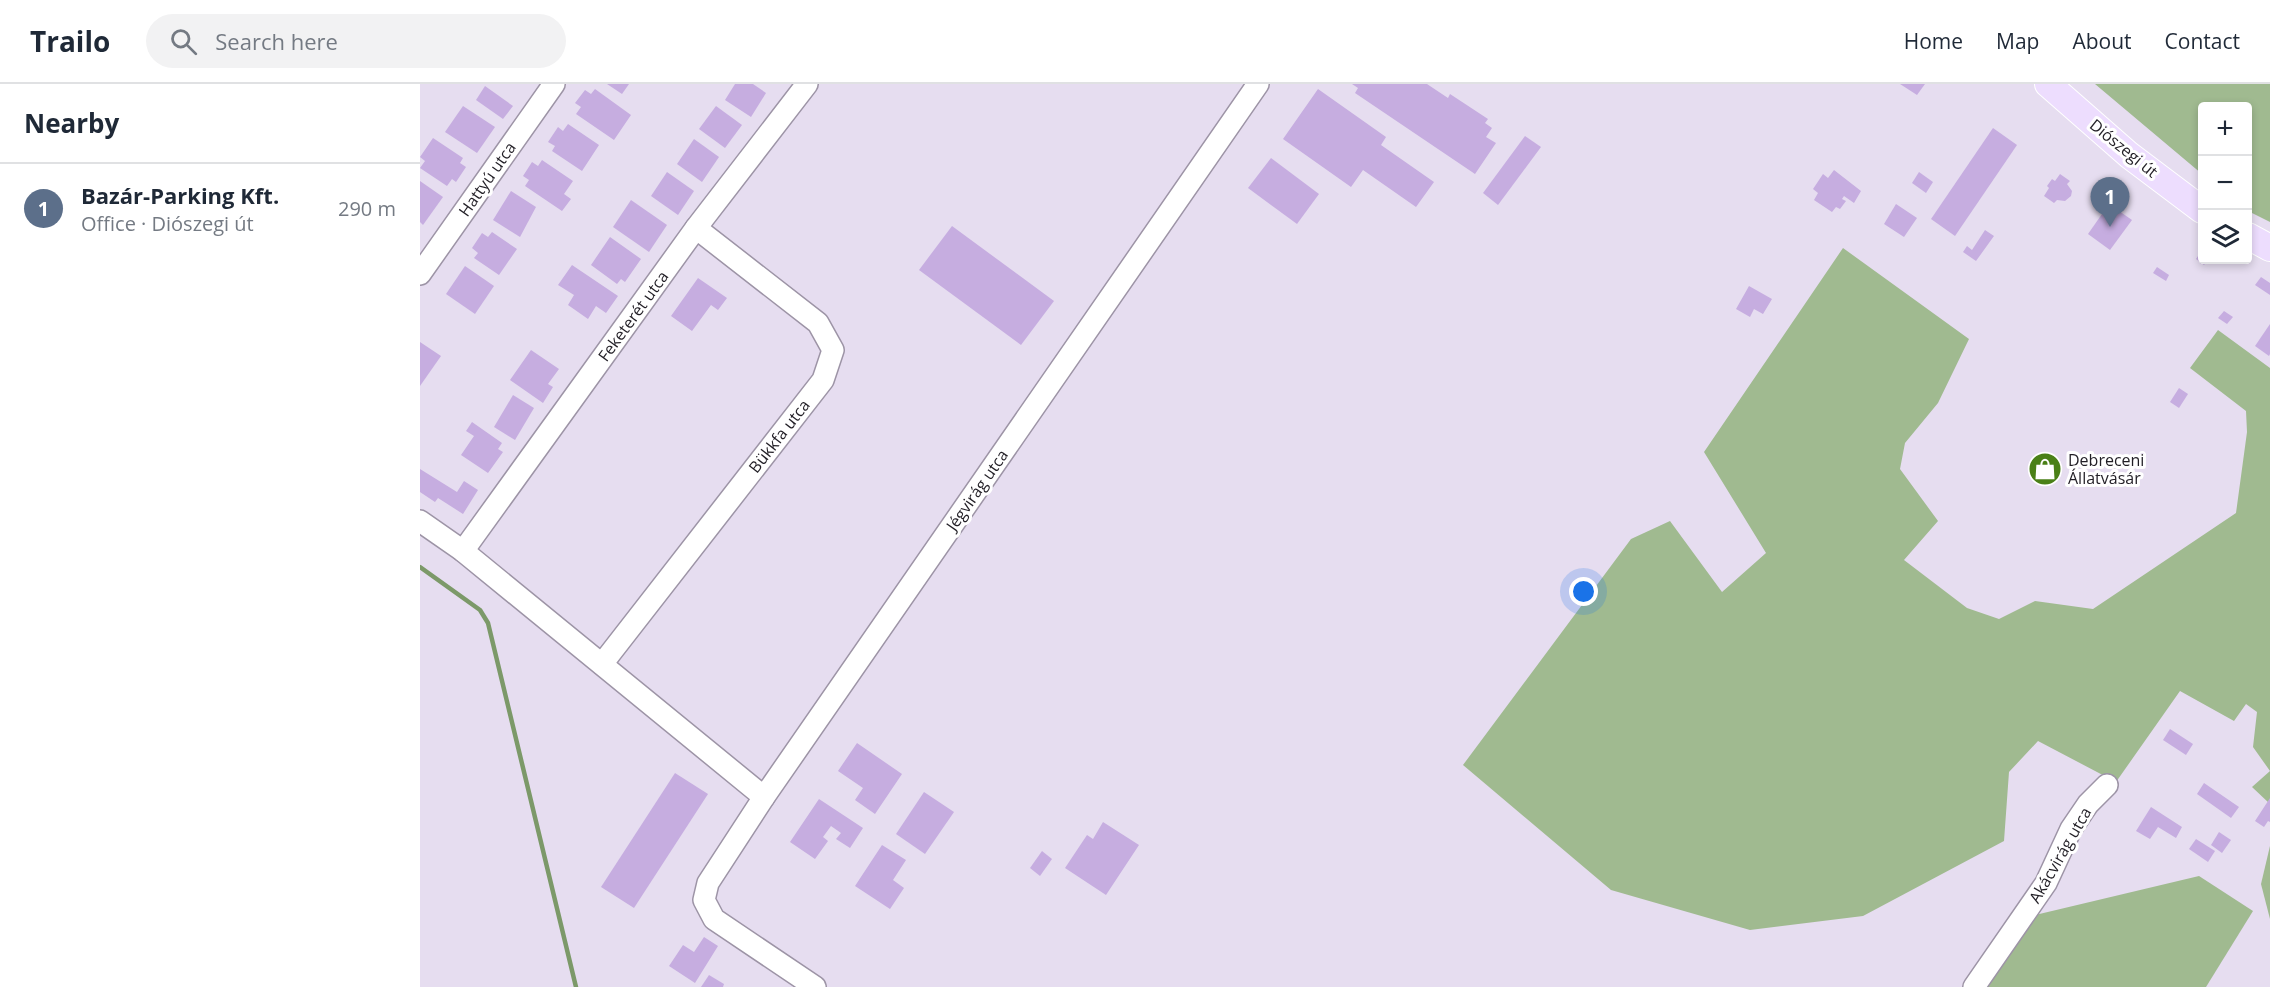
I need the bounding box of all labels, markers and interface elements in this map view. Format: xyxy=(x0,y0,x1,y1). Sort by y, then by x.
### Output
search box xyxy=(146,14,566,68)
text: Trailo xyxy=(30,22,110,60)
icon: search xyxy=(167,25,200,58)
text: Search here xyxy=(215,26,338,56)
text: Home xyxy=(1904,27,1963,55)
text: Map xyxy=(1996,27,2039,55)
text: About xyxy=(2072,27,2132,55)
text: Contact xyxy=(2165,27,2240,55)
map controls xyxy=(2198,102,2252,264)
button: + xyxy=(2198,102,2252,156)
text: Nearby xyxy=(24,105,119,141)
street label: Diószegi út xyxy=(2085,114,2163,182)
street label: Hattyú utca xyxy=(453,137,521,221)
button: − xyxy=(2198,156,2252,210)
pin: 1 xyxy=(2090,178,2130,227)
text: Bazár-Parking Kft. xyxy=(81,180,279,210)
text: 1 xyxy=(38,195,49,222)
text: 290 m xyxy=(338,195,396,222)
text: Office · Diószegi út xyxy=(81,210,254,237)
button: layers xyxy=(2198,210,2252,264)
street label: Feketerét utca xyxy=(593,266,673,366)
street label: Bükkfa utca xyxy=(743,395,815,477)
street label: Jégvirág utca xyxy=(940,445,1013,537)
place label: Debreceni Állatvásár xyxy=(2068,449,2144,489)
shop icon: Debreceni Állatvásár xyxy=(2027,451,2063,487)
your location xyxy=(1569,577,1598,606)
street label: Akácvirág utca xyxy=(2024,803,2096,907)

